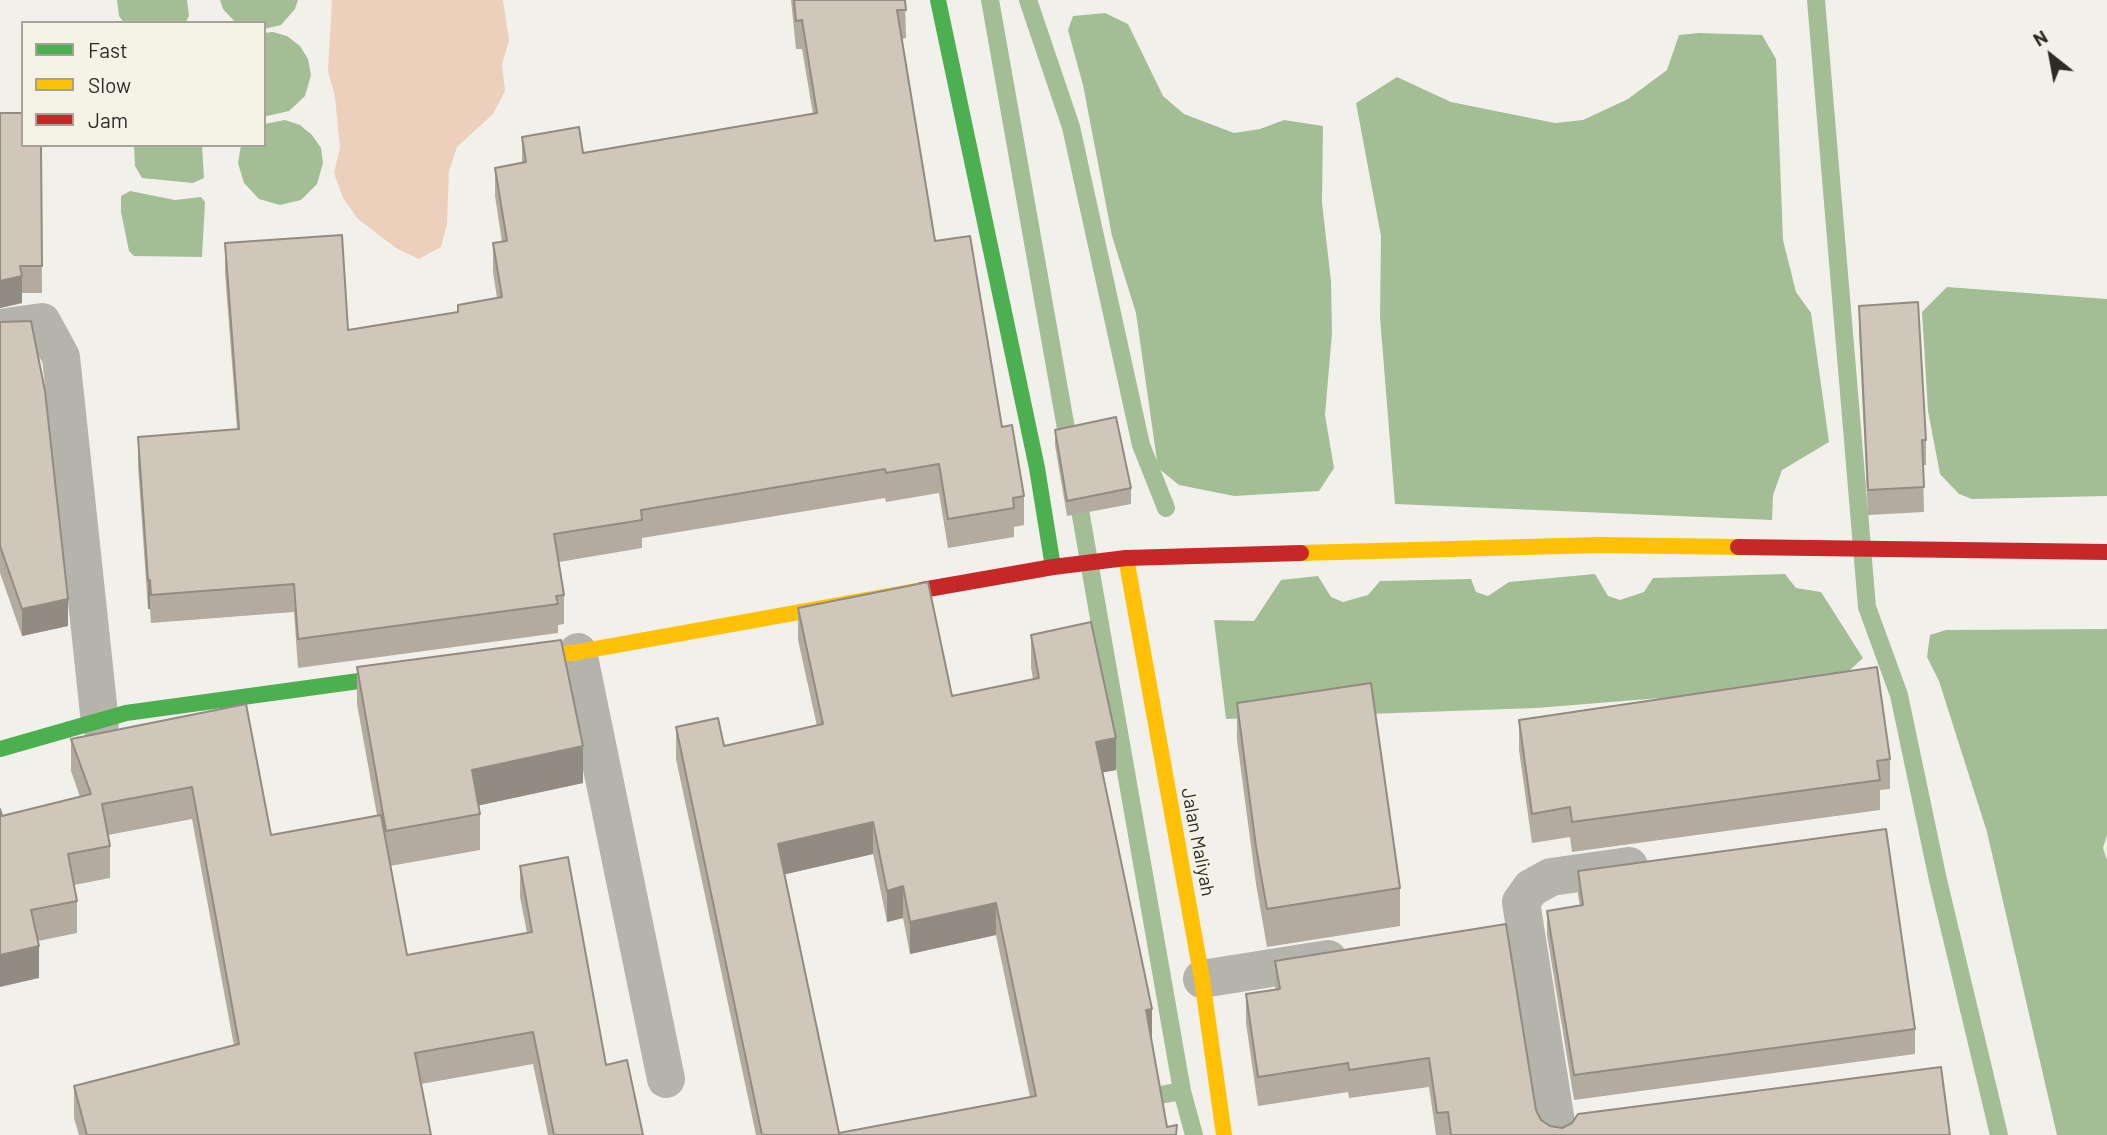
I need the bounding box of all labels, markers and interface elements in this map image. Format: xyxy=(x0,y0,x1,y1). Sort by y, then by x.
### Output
legend xyxy=(21,21,266,147)
north arrow xyxy=(2016,21,2086,91)
text: N xyxy=(2029,24,2051,51)
text: Fast xyxy=(88,37,128,62)
text: Slow xyxy=(88,72,131,97)
text: Jam xyxy=(88,107,128,132)
street label: Jalan Maliyah xyxy=(1176,786,1220,898)

